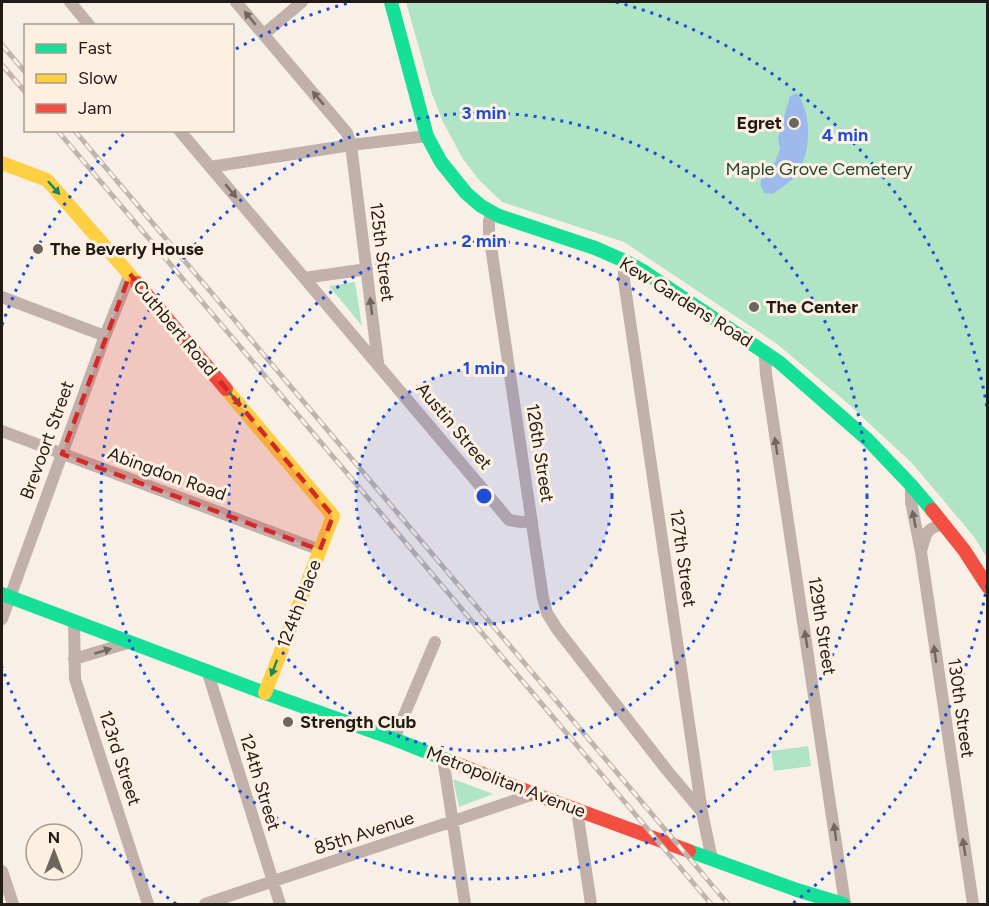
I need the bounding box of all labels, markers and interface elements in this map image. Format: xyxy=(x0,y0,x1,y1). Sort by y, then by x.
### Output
one-way arrow xyxy=(244,11,257,26)
legend xyxy=(24,24,234,132)
text: Fast xyxy=(78,37,112,59)
text: Slow xyxy=(78,67,117,89)
one-way arrow xyxy=(311,90,324,106)
text: Jam xyxy=(78,97,112,119)
text: 3 min xyxy=(462,102,506,124)
place label: Egret xyxy=(737,112,782,134)
marker: Egret xyxy=(787,116,801,130)
text: 4 min xyxy=(822,124,868,146)
park label: Maple Grove Cemetery xyxy=(726,158,913,180)
one-way arrow xyxy=(47,180,60,195)
one-way arrow xyxy=(224,183,237,198)
street label: 125th Street xyxy=(365,201,399,303)
text: 2 min xyxy=(461,230,507,252)
place label: The Beverly House xyxy=(50,238,204,260)
marker: The Beverly House xyxy=(31,242,45,256)
street label: Kew Gardens Road xyxy=(615,252,757,352)
street label: Cuthbert Road xyxy=(128,275,222,381)
one-way arrow xyxy=(366,296,376,315)
place label: The Center xyxy=(766,296,858,318)
marker: The Center xyxy=(747,300,761,314)
text: 1 min xyxy=(463,357,505,379)
street label: Brevoort Street xyxy=(15,378,79,502)
street label: Austin Street xyxy=(411,378,497,474)
one-way arrow xyxy=(228,392,241,407)
street label: 126th Street xyxy=(521,402,559,504)
one-way arrow xyxy=(772,436,781,455)
street label: Abingdon Road xyxy=(105,442,229,506)
centre of rings xyxy=(474,486,494,506)
street label: 127th Street xyxy=(665,508,701,609)
one-way arrow xyxy=(909,509,918,528)
street label: 124th Place xyxy=(272,556,326,651)
street label: 129th Street xyxy=(803,575,841,677)
one-way arrow xyxy=(801,629,810,648)
one-way arrow xyxy=(931,644,940,663)
one-way arrow xyxy=(94,645,112,655)
street label: 130th Street xyxy=(943,657,979,759)
one-way arrow xyxy=(269,660,279,678)
street label: 123rd Street xyxy=(94,708,146,809)
place label: Strength Club xyxy=(300,711,416,733)
marker: Strength Club xyxy=(281,715,295,729)
street label: 124th Street xyxy=(235,731,285,833)
street label: Metropolitan Avenue xyxy=(423,741,589,823)
street label: 85th Avenue xyxy=(311,806,417,859)
north arrow xyxy=(24,822,84,882)
one-way arrow xyxy=(830,822,839,841)
text: N xyxy=(48,828,60,847)
one-way arrow xyxy=(959,837,968,856)

